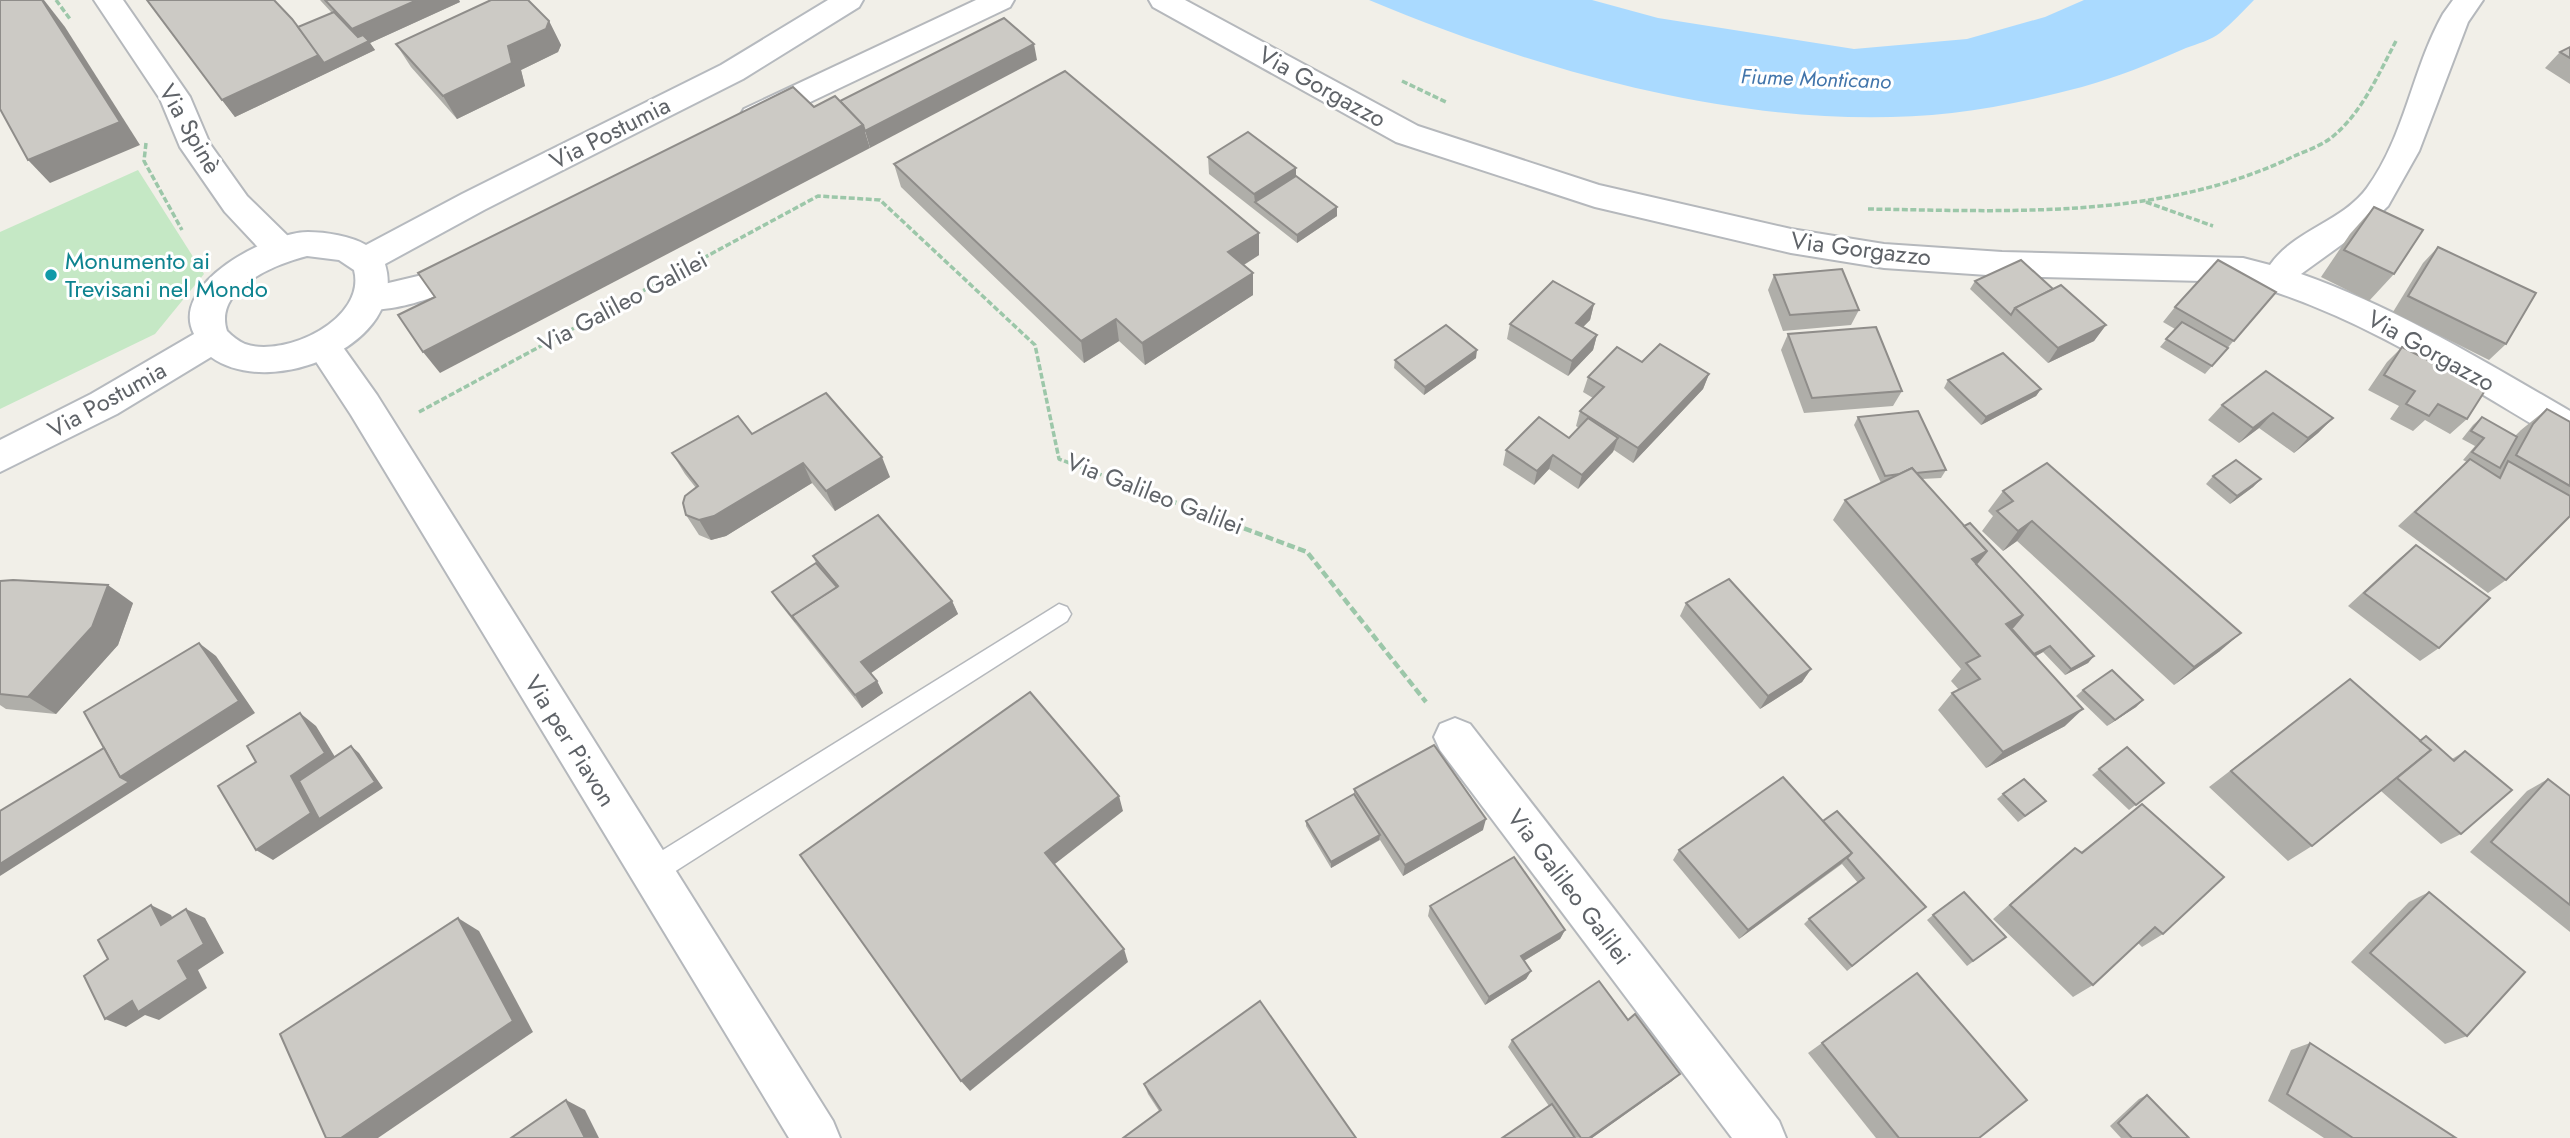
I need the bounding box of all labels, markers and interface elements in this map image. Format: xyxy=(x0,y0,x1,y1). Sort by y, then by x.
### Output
street label: Via Gorgazzo xyxy=(1252,37,1392,136)
water label: Fiume Monticano xyxy=(1740,61,1892,97)
street label: Via Spinè xyxy=(151,77,230,180)
street label: Via Postumia xyxy=(544,87,676,178)
street label: Via Gorgazzo xyxy=(1789,223,1933,274)
street label: Via Galileo Galilei xyxy=(532,242,714,361)
place label: Monumento ai Trevisani nel Mondo xyxy=(65,243,268,306)
marker: Monumento ai Trevisani nel Mondo xyxy=(43,267,59,283)
street label: Via Gorgazzo xyxy=(2361,301,2501,400)
street label: Via Postumia xyxy=(41,353,172,447)
street label: Via Galileo Galilei xyxy=(1062,444,1249,543)
street label: Via per Piavon xyxy=(516,668,625,813)
street label: Via Galileo Galilei xyxy=(1499,802,1640,972)

